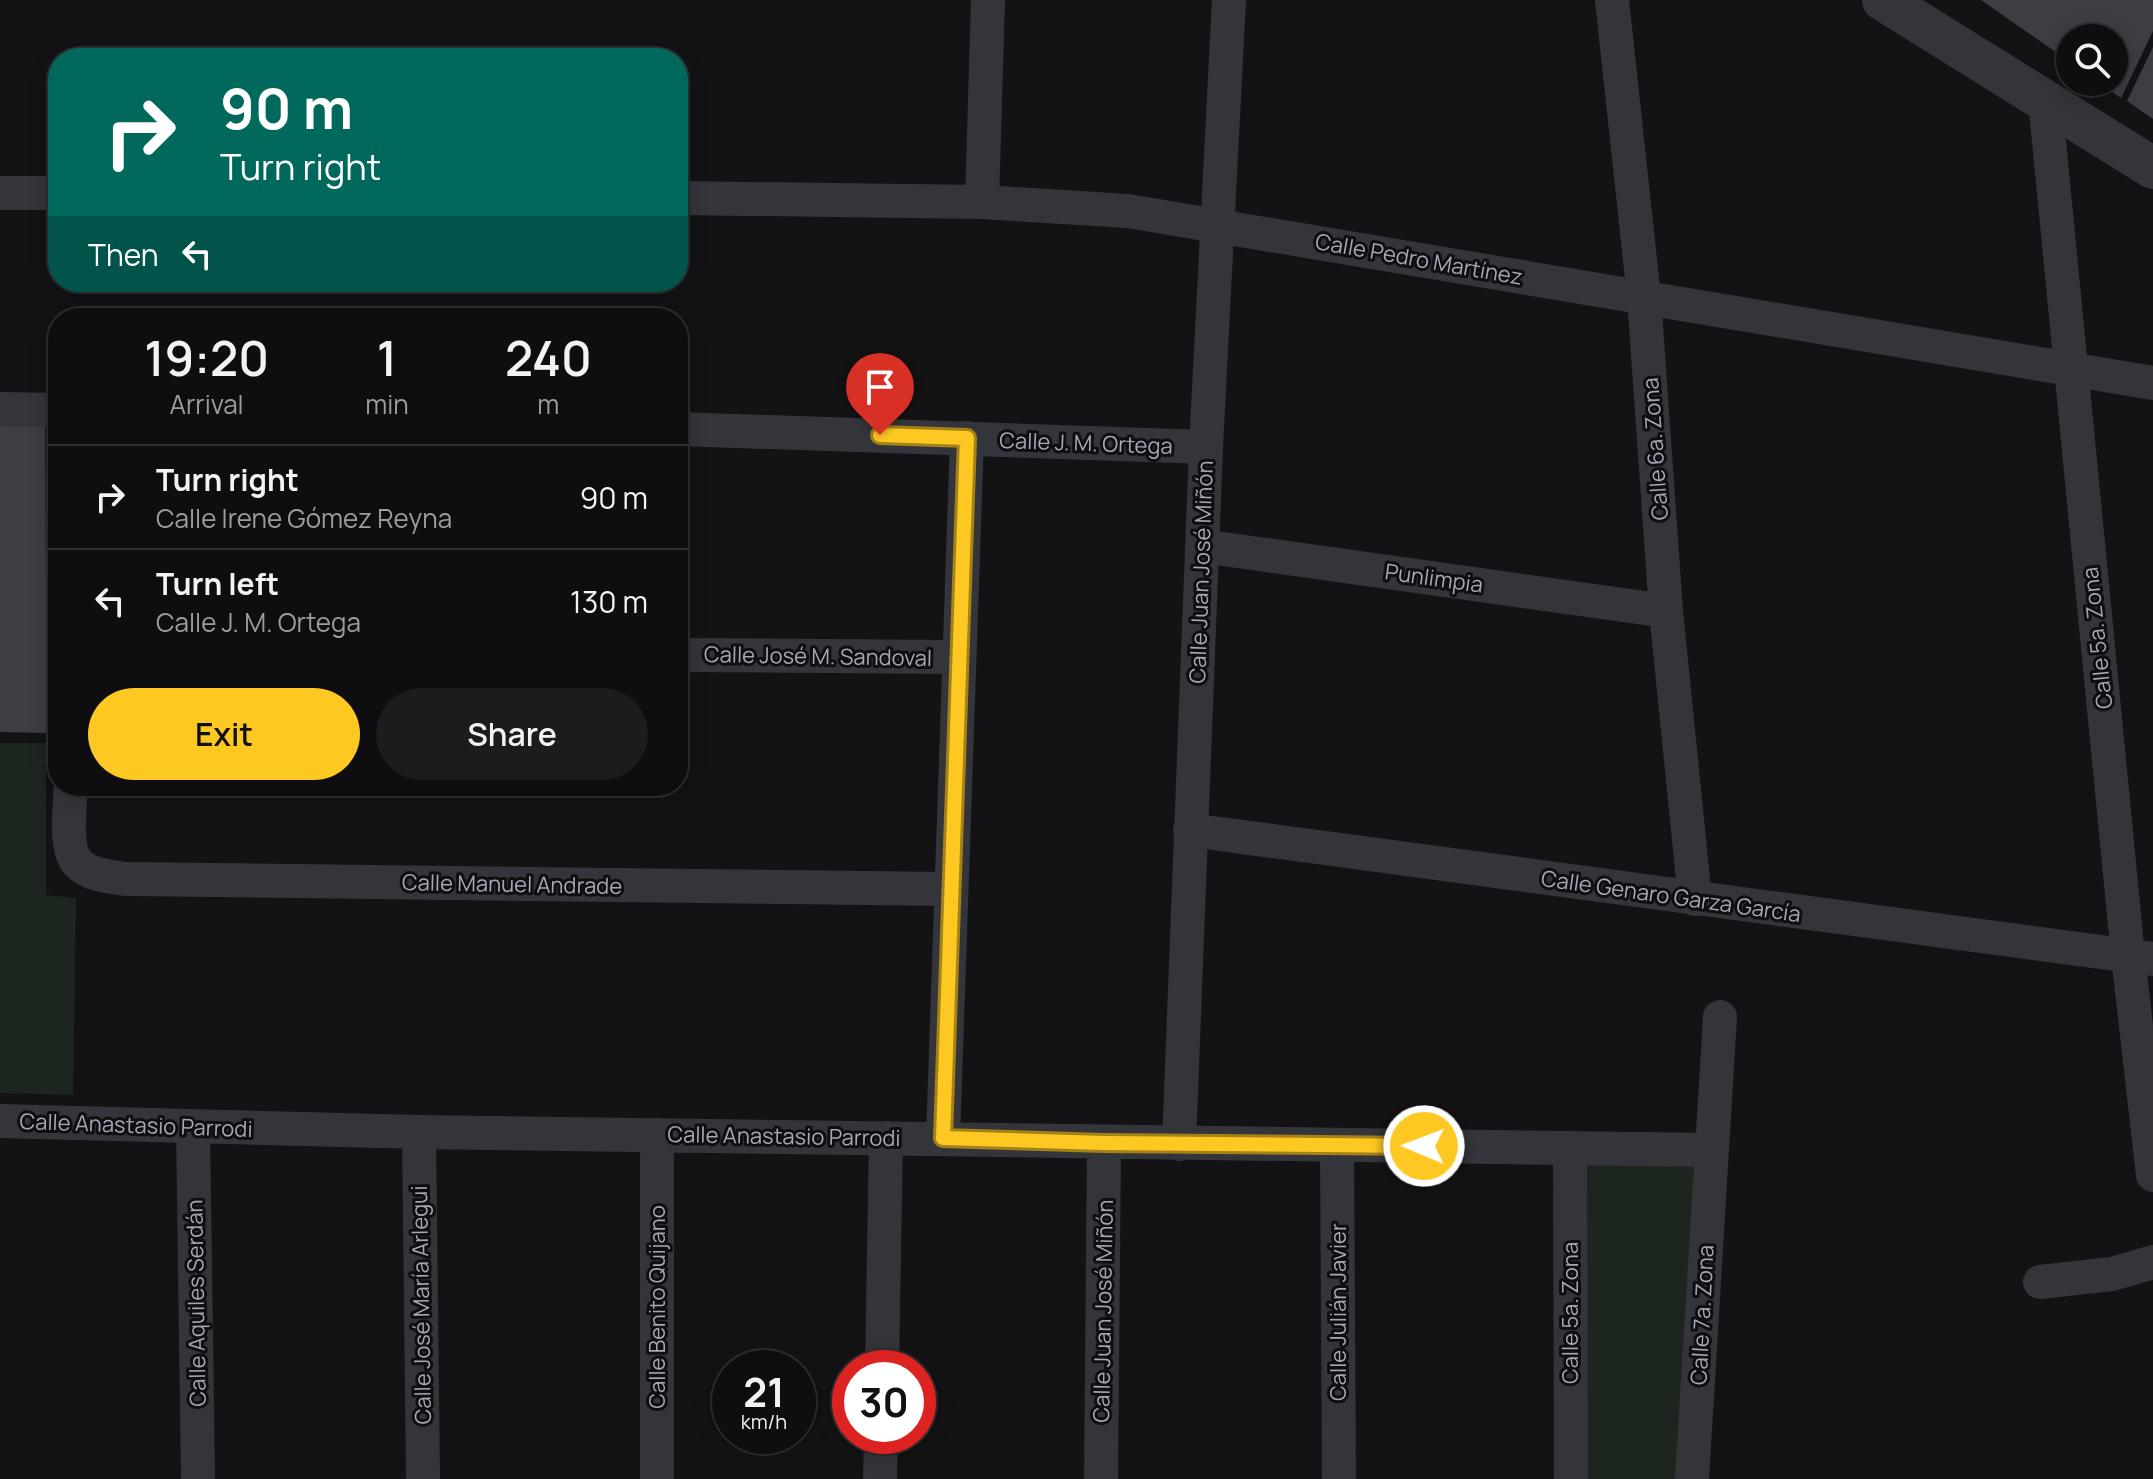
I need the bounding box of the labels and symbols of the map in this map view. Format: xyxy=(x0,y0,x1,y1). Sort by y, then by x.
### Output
street label: Calle Pedro Martínez xyxy=(1313,226,1525,292)
pin xyxy=(846,353,914,435)
street label: Calle 6a. Zona xyxy=(1635,377,1675,521)
street label: Calle J. M. Ortega xyxy=(999,425,1173,461)
street label: Calle Juan José Miñón xyxy=(1182,460,1220,684)
street label: Punlimpia xyxy=(1383,556,1485,600)
street label: Calle 5a. Zona xyxy=(2075,566,2119,710)
street label: Calle José M. Sandoval xyxy=(704,639,932,673)
street label: Calle Genaro Garza García xyxy=(1539,863,1803,929)
street label: Calle Manuel Andrade xyxy=(402,867,623,901)
position arrow xyxy=(1382,1104,1466,1188)
street label: Calle Anastasio Parrodi xyxy=(19,1106,253,1144)
street label: Calle Anastasio Parrodi xyxy=(667,1119,901,1153)
street label: Calle José María Arlegui xyxy=(404,1185,438,1425)
street label: Calle Aquiles Serdán xyxy=(179,1199,213,1407)
street label: Calle Juan José Miñón xyxy=(1086,1199,1120,1423)
street label: Calle Benito Quijano xyxy=(642,1205,672,1409)
street label: Calle Julián Javier xyxy=(1323,1223,1353,1401)
street label: Calle 5a. Zona xyxy=(1555,1242,1585,1384)
street label: Calle 7a. Zona xyxy=(1683,1244,1721,1386)
speed limit sign: 30 xyxy=(832,1350,936,1454)

